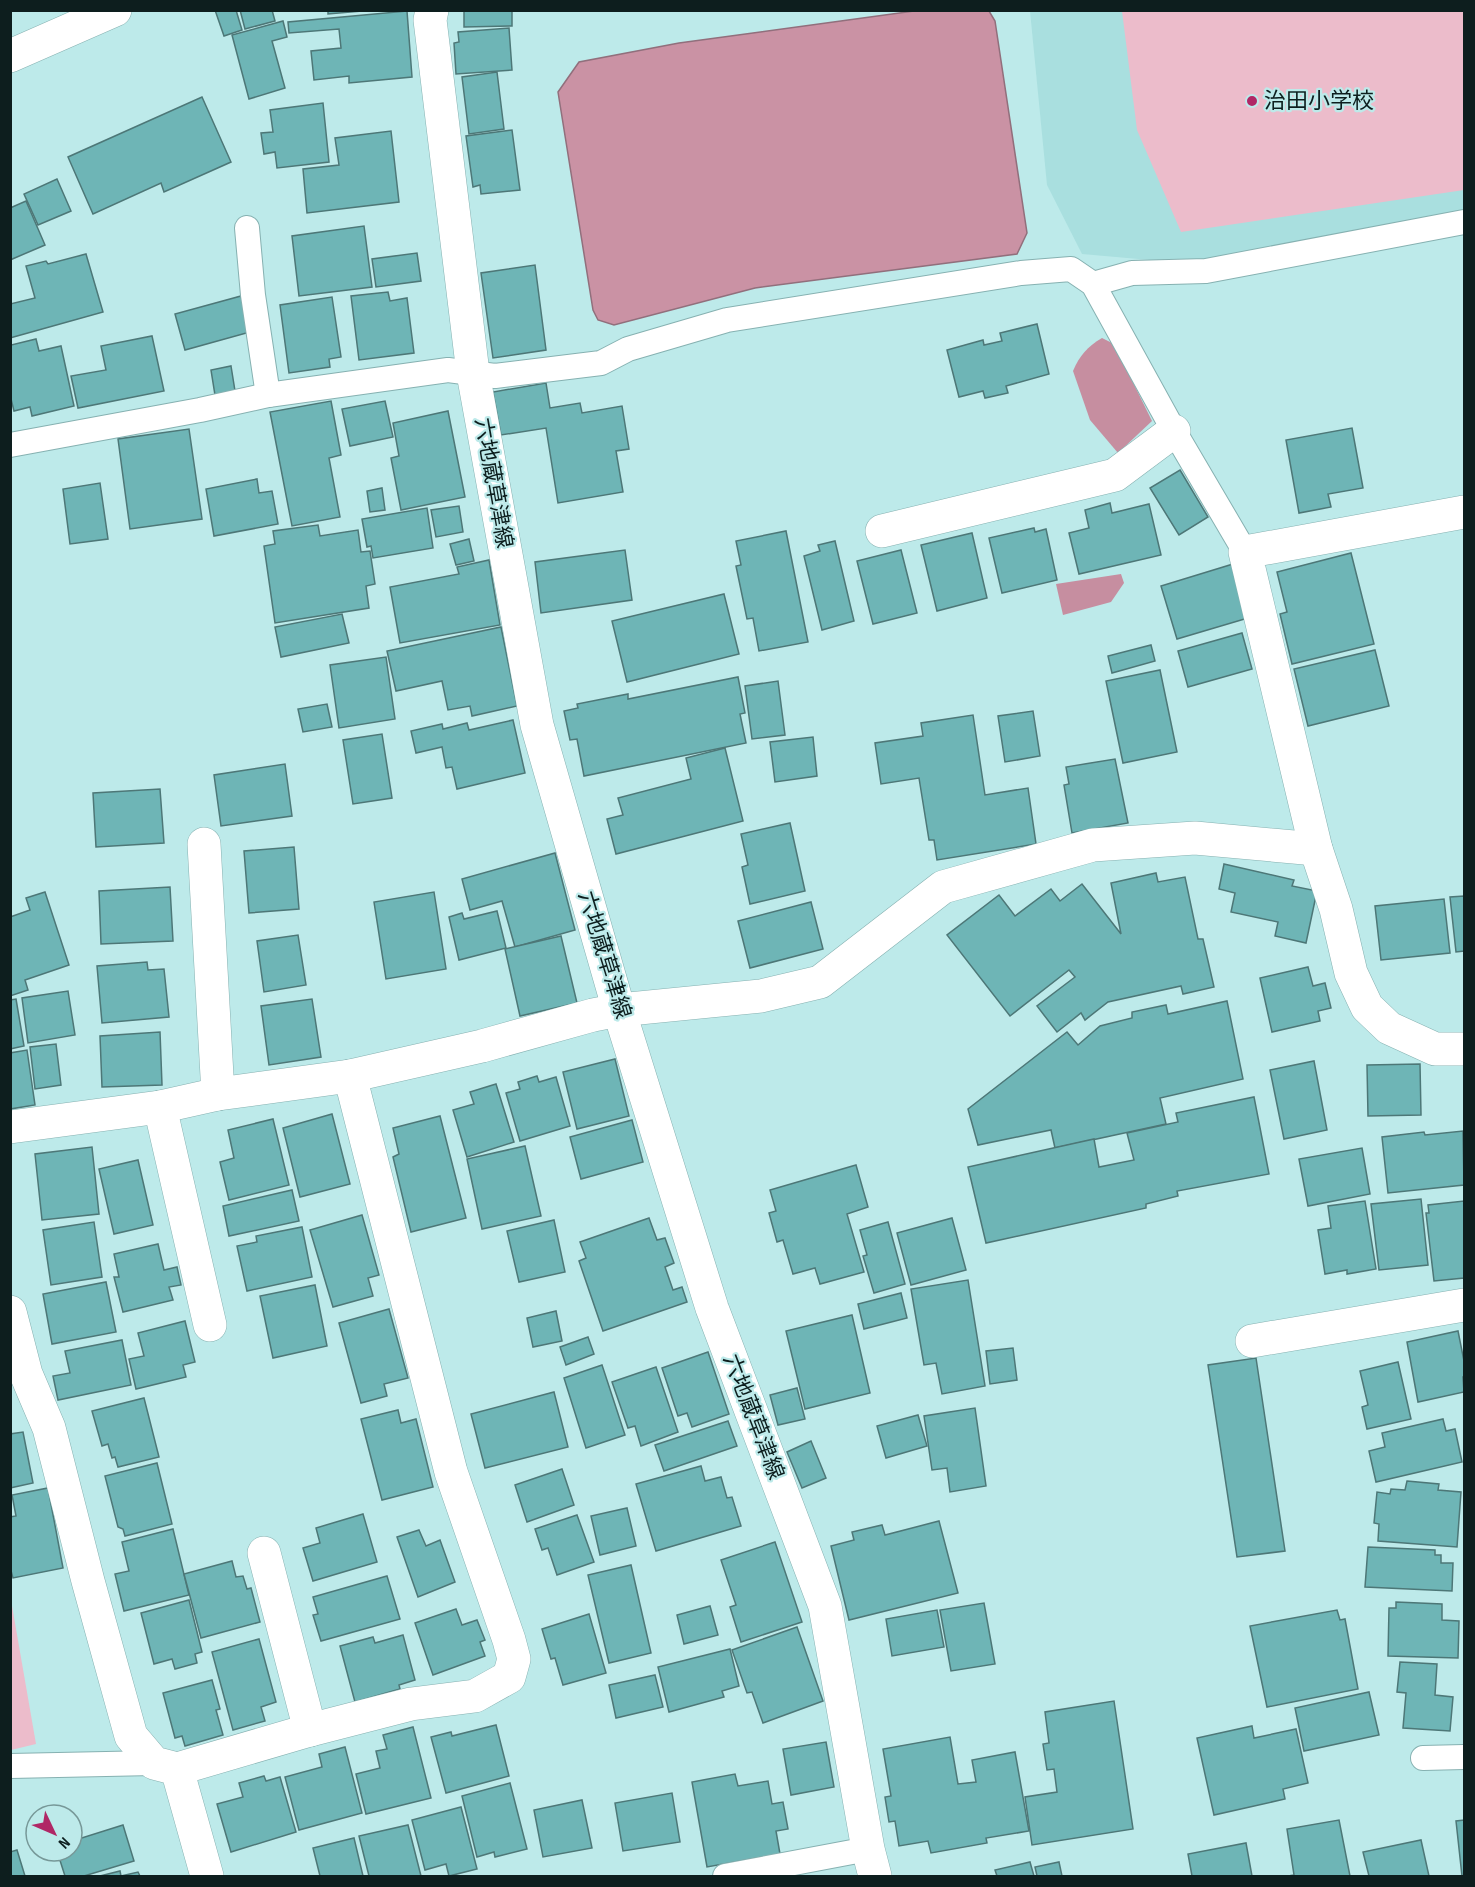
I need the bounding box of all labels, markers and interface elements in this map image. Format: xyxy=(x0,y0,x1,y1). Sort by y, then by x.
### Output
place label: 治田小学校 xyxy=(1264,88,1374,115)
marker: 治田小学校 xyxy=(1245,94,1259,108)
street label: 六地蔵草津線 xyxy=(468,416,518,550)
street label: 六地蔵草津線 xyxy=(572,888,636,1022)
street label: 六地蔵草津線 xyxy=(717,1351,789,1483)
north arrow xyxy=(24,1803,84,1863)
text: N xyxy=(54,1833,74,1852)

